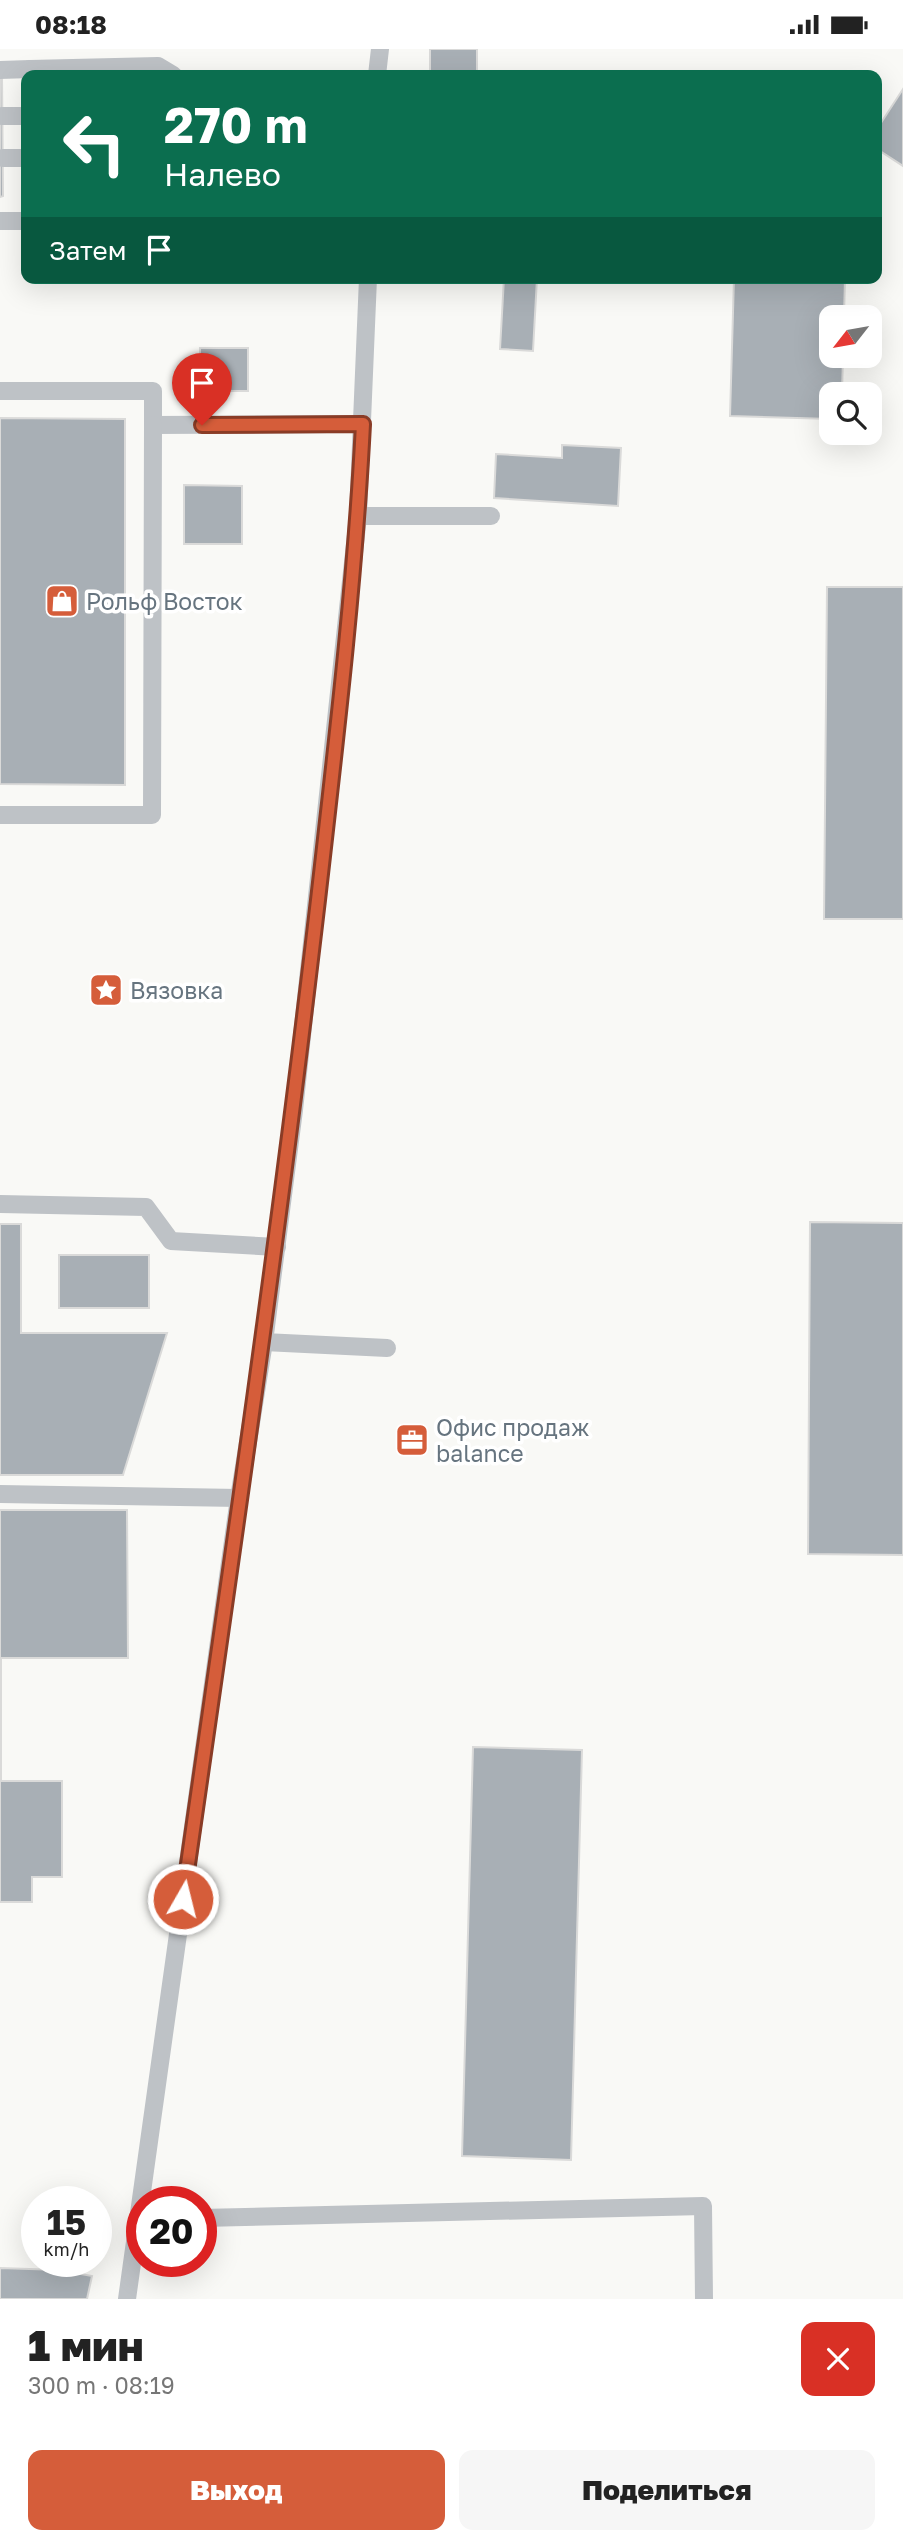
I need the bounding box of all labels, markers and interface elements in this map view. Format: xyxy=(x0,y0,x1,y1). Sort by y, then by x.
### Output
text: 08:18 xyxy=(35,9,107,40)
text: 270 m xyxy=(164,95,308,154)
icon: left xyxy=(49,98,140,189)
text: Налево xyxy=(164,155,281,193)
icon: arrive xyxy=(140,231,178,269)
text: Затем xyxy=(49,235,126,266)
north arrow xyxy=(819,305,882,367)
map controls xyxy=(819,305,882,445)
pin xyxy=(172,353,232,425)
icon: arrive xyxy=(183,364,221,402)
button: search xyxy=(819,382,882,445)
shop icon: Рольф Восток xyxy=(43,582,81,620)
place label: Рольф Восток xyxy=(86,587,243,615)
place icon: Вязовка xyxy=(87,971,125,1009)
place label: Вязовка xyxy=(130,976,223,1004)
place label: Офис продаж balance xyxy=(436,1413,589,1467)
office icon: Офис продаж balance xyxy=(393,1421,431,1459)
position arrow xyxy=(146,1862,220,1936)
speed limit sign: 20 xyxy=(126,2186,217,2277)
text: 15 xyxy=(47,2201,86,2243)
text: km/h xyxy=(44,2238,89,2260)
text: 1 мин xyxy=(28,2320,144,2370)
button: close xyxy=(801,2322,875,2396)
text: 300 m · 08:19 xyxy=(28,2371,175,2399)
button: Выход xyxy=(28,2450,445,2530)
button: Поделиться xyxy=(459,2450,875,2530)

